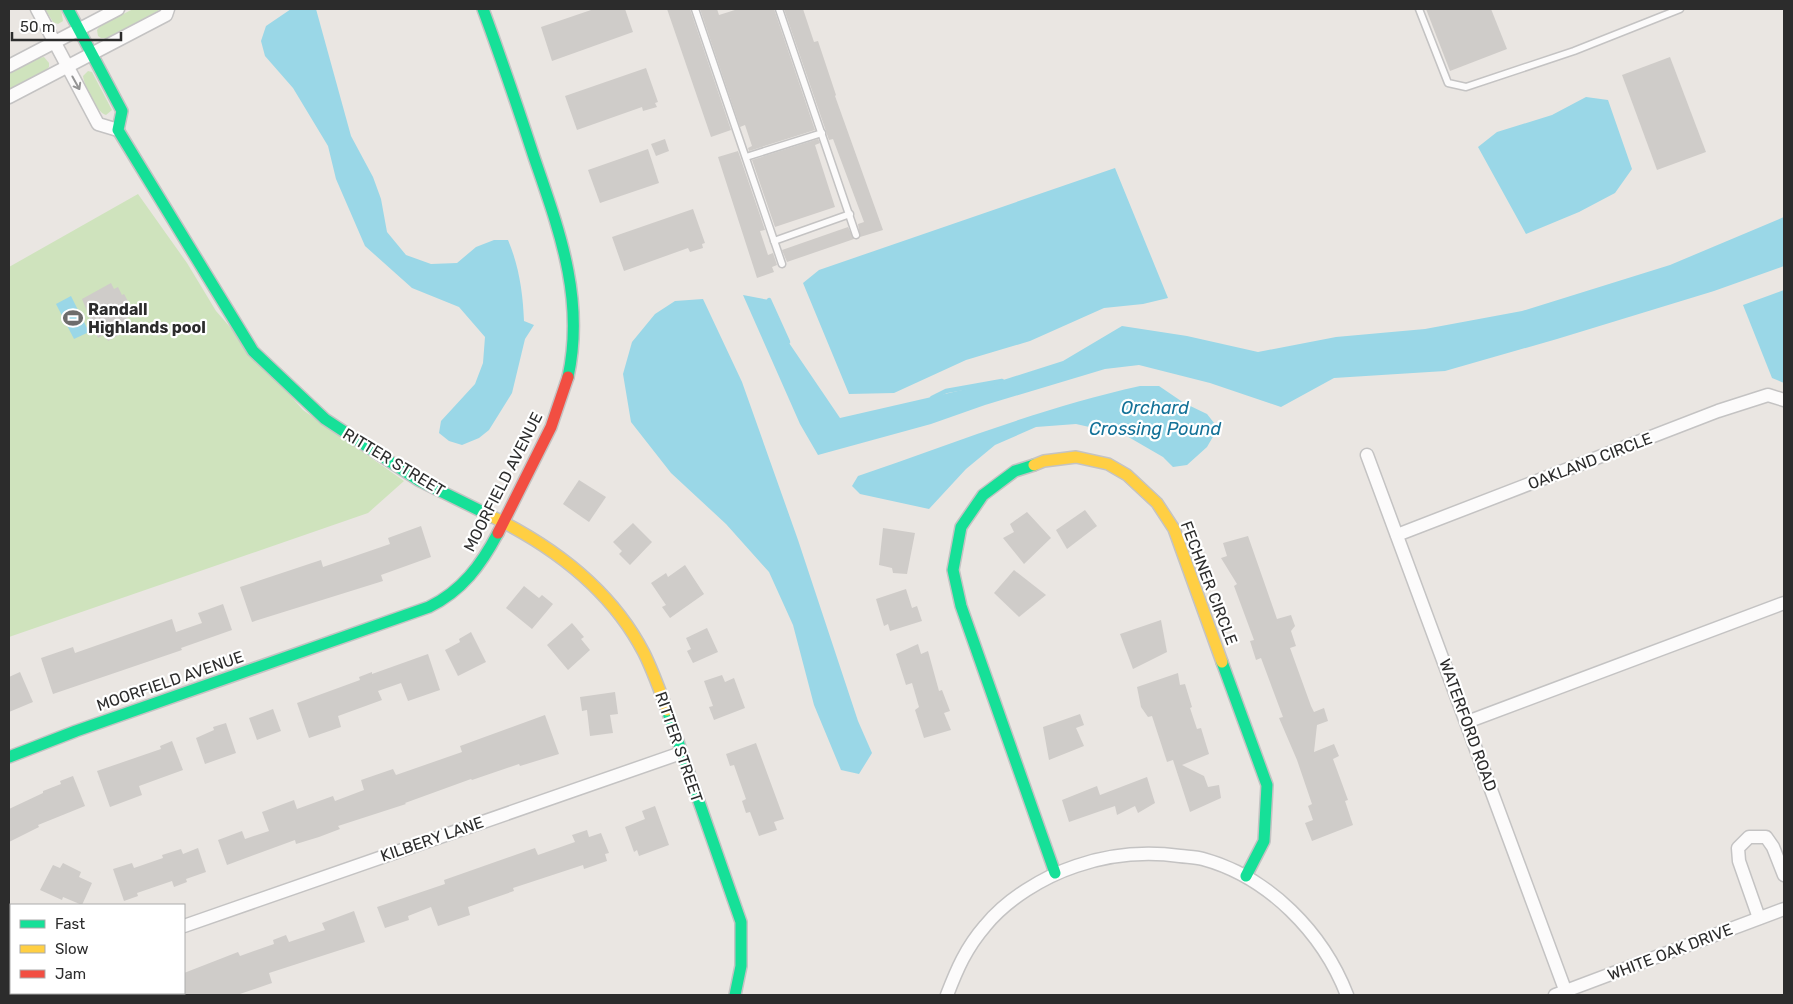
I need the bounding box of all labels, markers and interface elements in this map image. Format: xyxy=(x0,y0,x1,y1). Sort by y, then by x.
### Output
scale bar xyxy=(12,10,121,42)
text: 50 m xyxy=(20,18,55,36)
one-way arrow xyxy=(71,76,81,90)
place label: Randall Highlands pool xyxy=(88,300,206,337)
sports icon: Randall Highlands pool xyxy=(62,307,84,329)
water label: Orchard Crossing Pound xyxy=(1089,397,1221,440)
street label: MOORFIELD AVENUE xyxy=(460,409,546,555)
street label: RITTER STREET xyxy=(340,424,448,500)
street label: OAKLAND CIRCLE xyxy=(1525,429,1655,493)
street label: FECHNER CIRCLE xyxy=(1177,518,1241,648)
street label: MOORFIELD AVENUE xyxy=(94,647,246,715)
street label: WATERFORD ROAD xyxy=(1435,656,1501,794)
street label: RITTER STREET xyxy=(651,689,707,805)
street label: KILBERY LANE xyxy=(378,812,486,866)
legend xyxy=(10,904,185,994)
text: Fast xyxy=(55,915,85,933)
street label: WHITE OAK DRIVE xyxy=(1605,919,1735,985)
text: Slow xyxy=(55,940,88,958)
text: Jam xyxy=(55,965,86,983)

